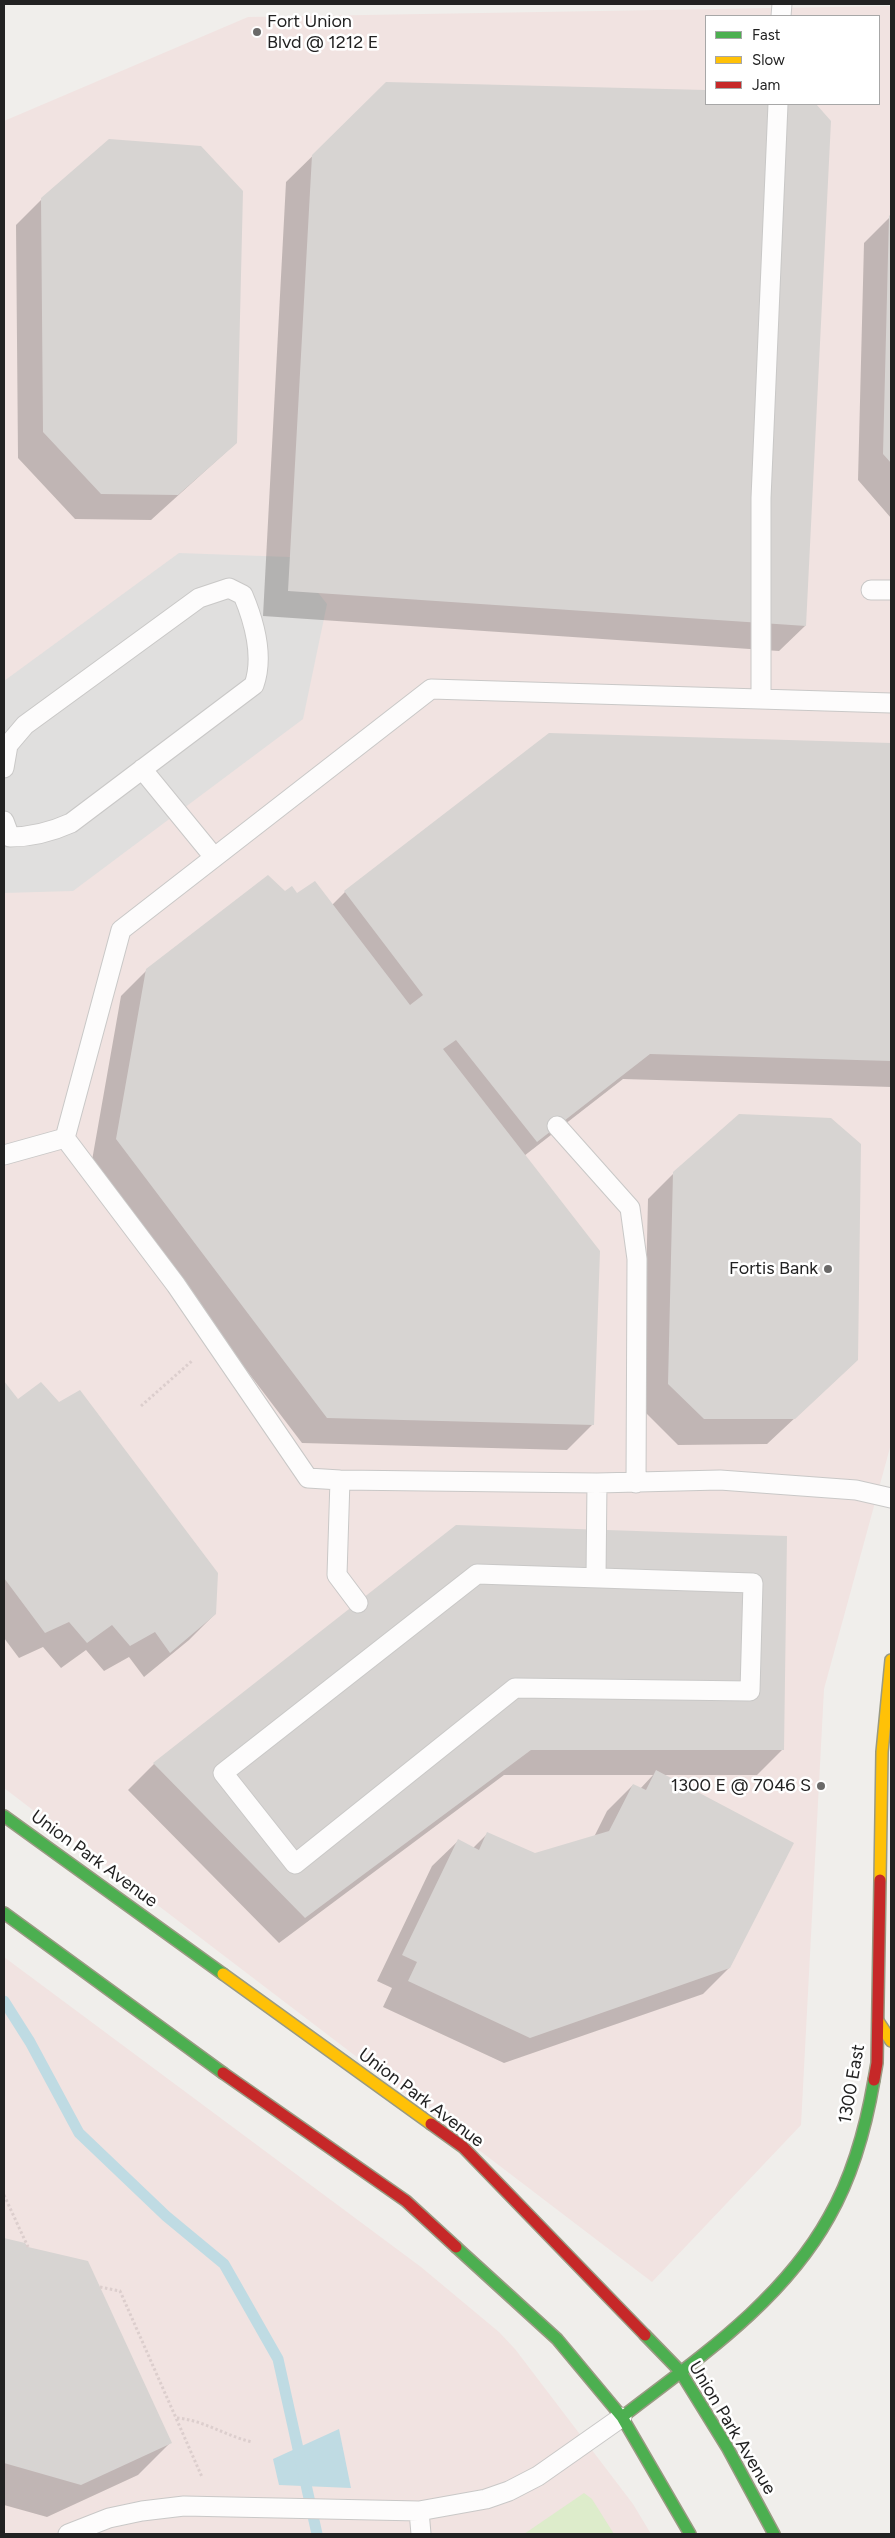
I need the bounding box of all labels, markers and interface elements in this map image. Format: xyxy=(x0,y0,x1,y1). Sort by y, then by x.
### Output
place label: Fort Union Blvd @ 1212 E xyxy=(267,11,378,54)
legend xyxy=(705,15,880,105)
marker: Fort Union Blvd @ 1212 E xyxy=(251,26,263,38)
text: Fast xyxy=(752,26,780,44)
text: Slow xyxy=(752,51,785,69)
text: Jam xyxy=(752,76,780,94)
place label: Fortis Bank xyxy=(729,1258,818,1280)
marker: Fortis Bank xyxy=(822,1263,834,1275)
place label: 1300 E @ 7046 S xyxy=(671,1775,811,1797)
marker: 1300 E @ 7046 S xyxy=(815,1780,827,1792)
street label: Union Park Avenue xyxy=(26,1806,162,1912)
street label: 1300 East xyxy=(834,2043,870,2125)
street label: Union Park Avenue xyxy=(354,2044,488,2152)
street label: Union Park Avenue xyxy=(684,2358,780,2498)

